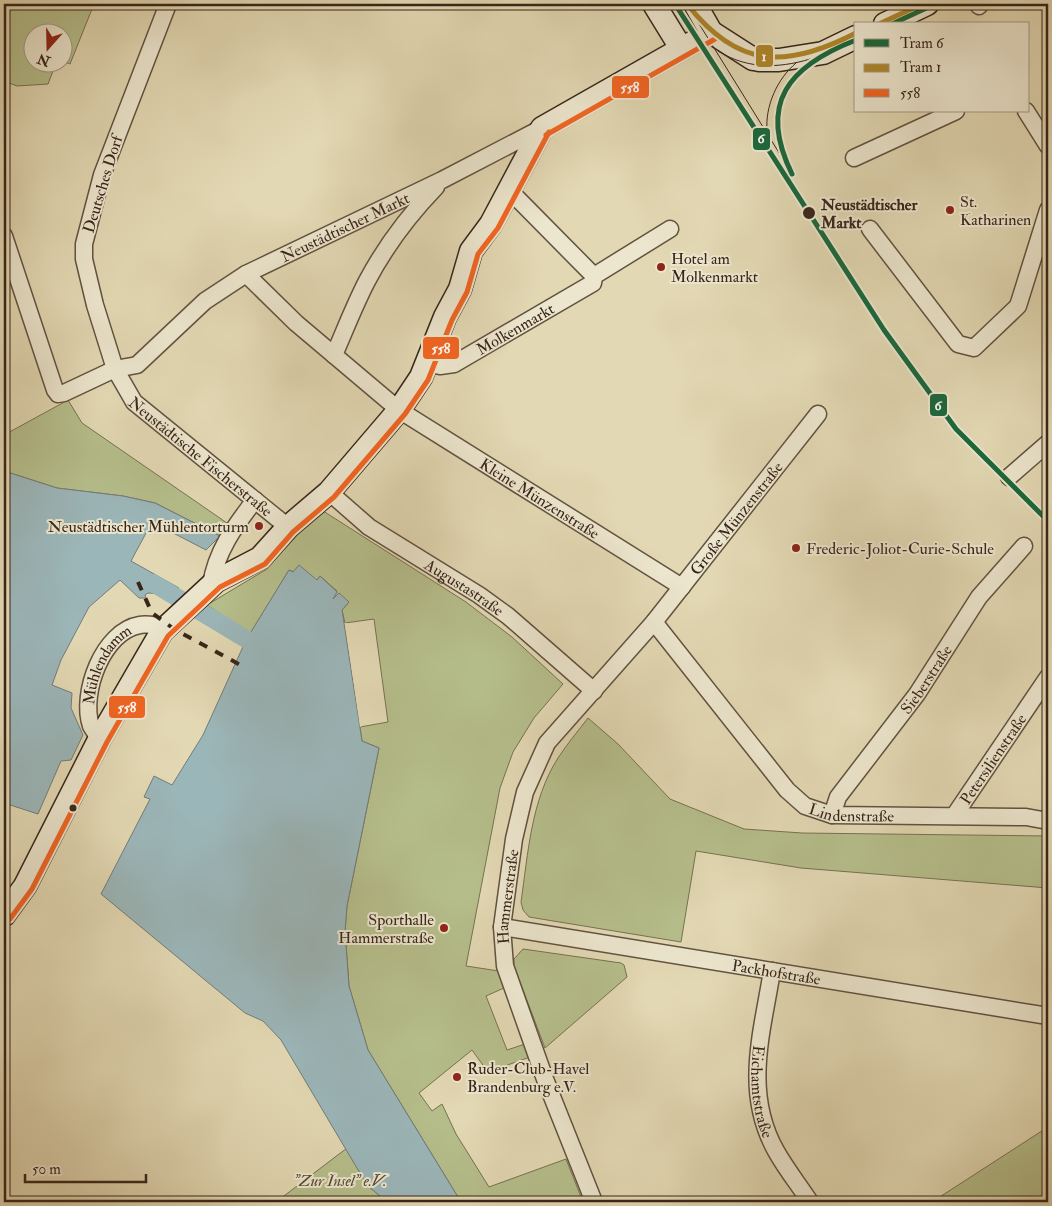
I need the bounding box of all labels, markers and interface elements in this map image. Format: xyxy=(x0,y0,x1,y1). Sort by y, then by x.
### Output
north arrow xyxy=(22,22,72,72)
legend xyxy=(854,22,1030,112)
text: Tram 6 xyxy=(900,34,945,53)
line badge: 1 xyxy=(755,44,774,68)
text: 1 xyxy=(762,48,767,65)
text: N xyxy=(34,49,53,70)
text: Tram 1 xyxy=(900,58,941,77)
line badge: 558 xyxy=(611,75,650,99)
text: 558 xyxy=(621,79,640,96)
text: 558 xyxy=(900,84,920,103)
line badge: 6 xyxy=(752,127,771,151)
street label: Deutsches Dorf xyxy=(79,130,128,235)
text: 6 xyxy=(757,130,765,147)
street label: Neustädtischer Markt xyxy=(278,188,413,267)
place label: St. Katharinen xyxy=(960,192,1031,230)
place label: Neustädtischer Markt xyxy=(820,195,918,233)
marker: St. Katharinen xyxy=(944,204,956,216)
marker: Neustädtischer Markt xyxy=(801,205,817,221)
place label: Hotel am Molkenmarkt xyxy=(671,249,758,287)
marker: Hotel am Molkenmarkt xyxy=(655,261,667,273)
street label: Molkenmarkt xyxy=(473,299,558,360)
line badge: 558 xyxy=(422,336,460,360)
text: 558 xyxy=(432,340,451,357)
street label: Neustädtische Fischerstraße xyxy=(124,393,276,522)
line badge: 6 xyxy=(929,393,948,417)
text: 6 xyxy=(934,397,942,414)
street label: Kleine Münzenstraße xyxy=(476,454,603,544)
street label: Große Münzenstraße xyxy=(686,458,788,579)
place label: Neustädtischer Mühlentorturm xyxy=(48,517,250,537)
marker: Neustädtischer Mühlentorturm xyxy=(253,520,265,532)
place label: Frederic-Joliot-Curie-Schule xyxy=(806,539,994,560)
marker: Frederic-Joliot-Curie-Schule xyxy=(790,542,802,554)
street label: Augustastraße xyxy=(420,554,508,621)
street label: Mühlendamm xyxy=(79,620,136,706)
street label: Sieberstraße xyxy=(896,641,957,718)
line badge: 558 xyxy=(108,695,146,719)
text: 558 xyxy=(118,699,137,716)
street label: Petersilienstraße xyxy=(956,710,1031,809)
street label: Lindenstraße xyxy=(806,799,894,827)
unlabelled marker xyxy=(68,803,78,813)
street label: Hammerstraße xyxy=(493,848,524,945)
place label: Sporthalle Hammerstraße xyxy=(338,910,434,948)
marker: Sporthalle Hammerstraße xyxy=(438,922,450,934)
street label: Packhofstraße xyxy=(730,956,822,990)
street label: Eichamtstraße xyxy=(746,1044,778,1141)
place label: Ruder-Club-Havel Brandenburg e.V. xyxy=(467,1059,589,1097)
marker: Ruder-Club-Havel Brandenburg e.V. xyxy=(451,1071,463,1083)
scale bar xyxy=(25,1151,146,1183)
text: 50 m xyxy=(32,1160,61,1179)
park label: "Zur Insel" e.V. xyxy=(294,1171,388,1191)

